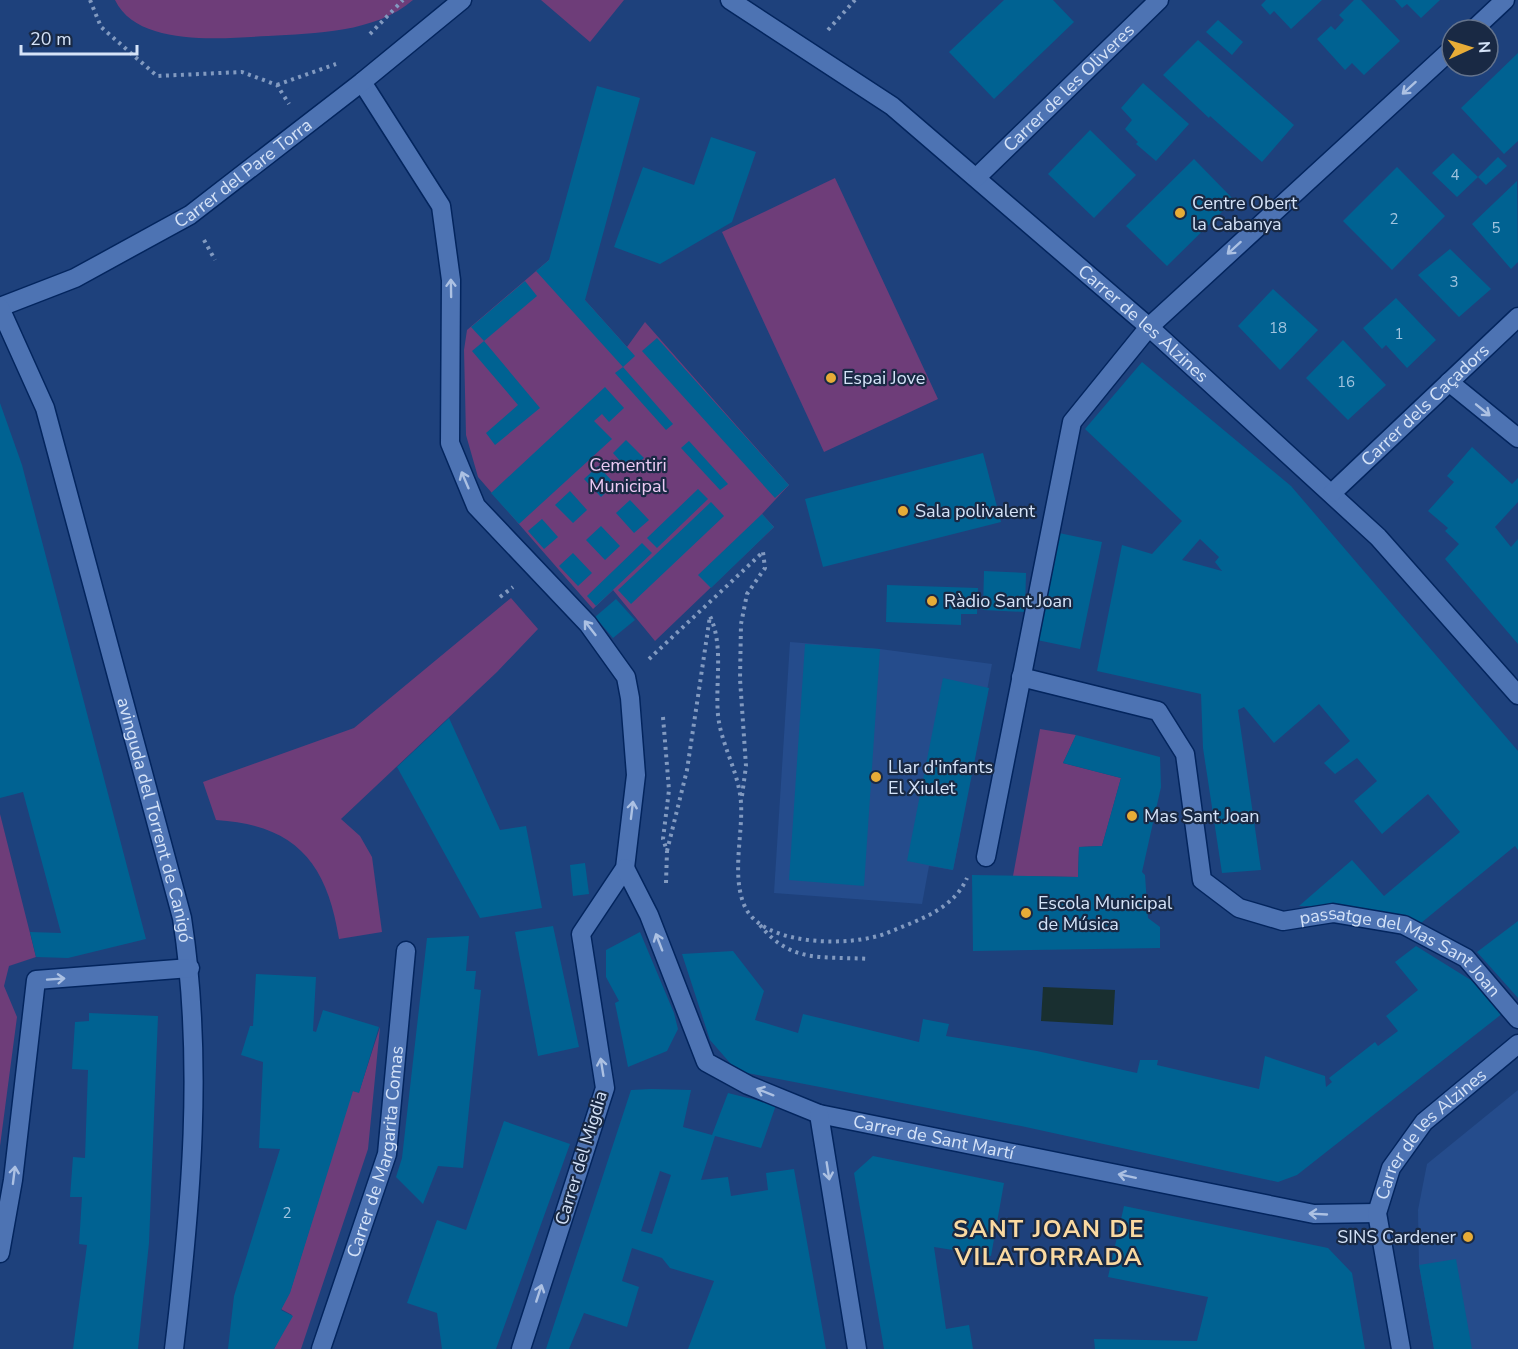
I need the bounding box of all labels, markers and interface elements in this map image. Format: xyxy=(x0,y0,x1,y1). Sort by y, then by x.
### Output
scale bar xyxy=(21,18,136,56)
street label: Carrer de les Oliveres xyxy=(998,18,1140,157)
north arrow xyxy=(1440,18,1500,78)
text: 20 m xyxy=(30,27,72,51)
text: N xyxy=(1473,40,1495,54)
one-way arrow xyxy=(1402,81,1417,95)
street label: Carrer del Pare Torra xyxy=(170,113,317,233)
house number: 4 xyxy=(1450,165,1460,185)
place label: Centre Obert la Cabanya xyxy=(1192,191,1298,236)
marker: Centre Obert la Cabanya xyxy=(1173,206,1187,220)
house number: 2 xyxy=(1389,209,1399,229)
house number: 5 xyxy=(1491,218,1501,238)
one-way arrow xyxy=(1227,241,1242,255)
street label: Carrer de les Alzines xyxy=(1073,259,1214,388)
house number: 3 xyxy=(1449,272,1459,292)
one-way arrow xyxy=(445,279,457,299)
house number: 18 xyxy=(1269,318,1287,338)
house number: 1 xyxy=(1394,324,1404,344)
street label: Carrer dels Caçadors xyxy=(1356,338,1494,472)
place label: Espai Jove xyxy=(843,366,925,390)
marker: Espai Jove xyxy=(824,371,838,385)
house number: 16 xyxy=(1337,372,1355,392)
one-way arrow xyxy=(1475,404,1491,417)
park label: Cementiri Municipal xyxy=(589,453,668,498)
one-way arrow xyxy=(459,471,470,490)
place label: Sala polivalent xyxy=(915,499,1036,523)
marker: Sala polivalent xyxy=(896,504,910,518)
place label: Ràdio Sant Joan xyxy=(944,589,1072,613)
marker: Ràdio Sant Joan xyxy=(925,594,939,608)
one-way arrow xyxy=(584,620,597,636)
street label: avinguda del Torrent de Canigó xyxy=(111,695,197,944)
place label: Llar d'infants El Xiulet xyxy=(888,755,993,800)
marker: Llar d'infants El Xiulet xyxy=(869,770,883,784)
one-way arrow xyxy=(627,801,638,821)
place label: Mas Sant Joan xyxy=(1144,804,1260,828)
marker: Mas Sant Joan xyxy=(1125,809,1139,823)
place label: Escola Municipal de Música xyxy=(1038,891,1173,936)
street label: passatge del Mas Sant Joan xyxy=(1298,901,1506,1002)
marker: Escola Municipal de Música xyxy=(1019,906,1033,920)
one-way arrow xyxy=(653,933,664,951)
one-way arrow xyxy=(45,973,65,984)
street label: Carrer de Margarita Comas xyxy=(341,1045,409,1261)
one-way arrow xyxy=(596,1058,607,1077)
street label: Carrer de les Alzines xyxy=(1370,1063,1491,1203)
one-way arrow xyxy=(756,1086,774,1097)
street label: Carrer del Migdia xyxy=(549,1088,613,1228)
street label: Carrer de Sant Martí xyxy=(851,1109,1017,1165)
one-way arrow xyxy=(823,1161,834,1181)
one-way arrow xyxy=(8,1165,19,1185)
one-way arrow xyxy=(1118,1170,1138,1181)
house number: 2 xyxy=(282,1203,292,1223)
one-way arrow xyxy=(1309,1208,1329,1219)
district label: SANT JOAN DE VILATORRADA xyxy=(953,1213,1145,1273)
place label: SINS Cardener xyxy=(1337,1225,1457,1249)
marker: SINS Cardener xyxy=(1461,1230,1475,1244)
one-way arrow xyxy=(534,1284,545,1303)

